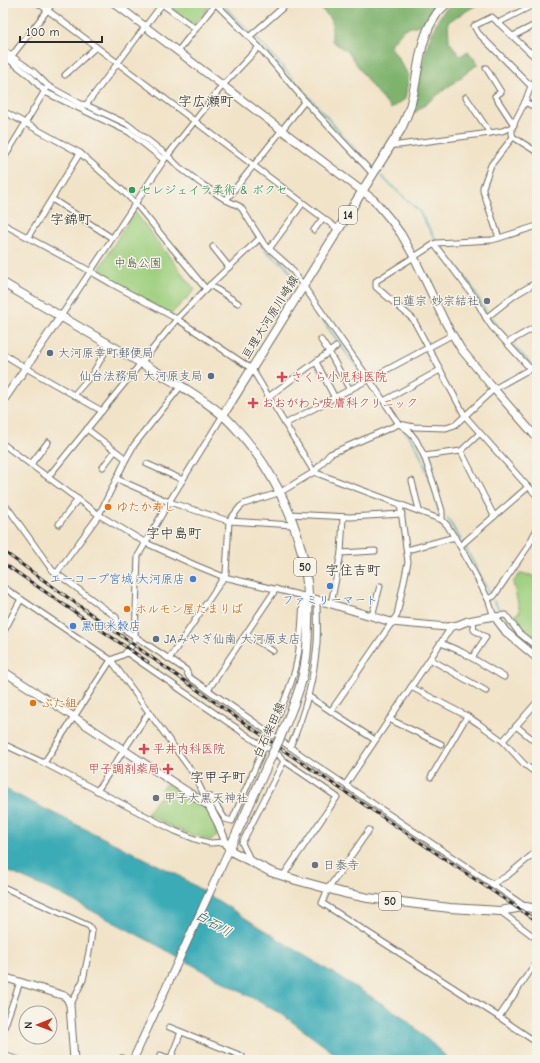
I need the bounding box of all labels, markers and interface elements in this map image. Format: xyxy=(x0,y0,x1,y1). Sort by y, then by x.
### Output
scale bar xyxy=(20,18,102,44)
text: 100 m xyxy=(26,25,59,39)
district label: 字広瀬町 xyxy=(178,93,234,110)
place label: セレジェイラ柔術 & ボクセ xyxy=(140,183,288,197)
marker: セレジェイラ柔術 & ボクセ xyxy=(127,185,137,195)
road number: 14 xyxy=(339,206,357,224)
district label: 字錦町 xyxy=(50,211,92,228)
park label: 中島公園 xyxy=(114,256,162,270)
street label: 亘理大河原川崎線 xyxy=(239,273,301,361)
place label: 日蓮宗 妙宗結社 xyxy=(391,294,479,308)
marker: 日蓮宗 妙宗結社 xyxy=(482,296,492,306)
place label: 大河原幸町郵便局 xyxy=(58,346,154,360)
marker: 大河原幸町郵便局 xyxy=(45,348,55,358)
place label: 仙台法務局 大河原支局 xyxy=(79,369,203,383)
place label: さくら小児科医院 xyxy=(291,370,387,384)
marker: 仙台法務局 大河原支局 xyxy=(206,371,216,381)
marker: さくら小児科医院 xyxy=(276,371,288,383)
place label: おおがわら皮膚科クリニック xyxy=(262,396,418,410)
marker: おおがわら皮膚科クリニック xyxy=(247,397,259,409)
place label: ゆたか寿し xyxy=(116,500,176,514)
marker: ゆたか寿し xyxy=(103,502,113,512)
district label: 字中島町 xyxy=(146,525,202,542)
road number: 50 xyxy=(294,558,316,576)
district label: 字住吉町 xyxy=(325,562,381,579)
place label: エーコープ宮城 大河原店 xyxy=(49,572,185,586)
marker: エーコープ宮城 大河原店 xyxy=(188,574,198,584)
marker: ファミリーマート xyxy=(325,581,335,591)
place label: ファミリーマート xyxy=(282,593,378,607)
place label: ホルモン屋たまりば xyxy=(135,602,243,616)
marker: ホルモン屋たまりば xyxy=(122,604,132,614)
place label: 黒田米穀店 xyxy=(81,619,141,633)
marker: 黒田米穀店 xyxy=(68,621,78,631)
place label: JAみやぎ仙南 大河原支店 xyxy=(164,632,300,646)
marker: JAみやぎ仙南 大河原支店 xyxy=(151,634,161,644)
place label: ぶた組 xyxy=(41,696,77,710)
marker: ぶた組 xyxy=(28,698,38,708)
street label: 白石柴田線 xyxy=(250,700,288,760)
place label: 平井内科医院 xyxy=(153,742,225,756)
marker: 平井内科医院 xyxy=(138,743,150,755)
place label: 甲子調剤薬局 xyxy=(88,762,160,776)
marker: 甲子調剤薬局 xyxy=(163,764,173,774)
district label: 字甲子町 xyxy=(190,769,246,786)
place label: 甲子大黒天神社 xyxy=(164,791,248,805)
marker: 甲子大黒天神社 xyxy=(151,793,161,803)
place label: 日泰寺 xyxy=(323,858,359,872)
marker: 日泰寺 xyxy=(310,860,320,870)
road number: 50 xyxy=(379,892,401,910)
water label: 白石川 xyxy=(193,907,234,940)
north arrow xyxy=(18,1005,58,1045)
text: N xyxy=(22,1021,35,1029)

